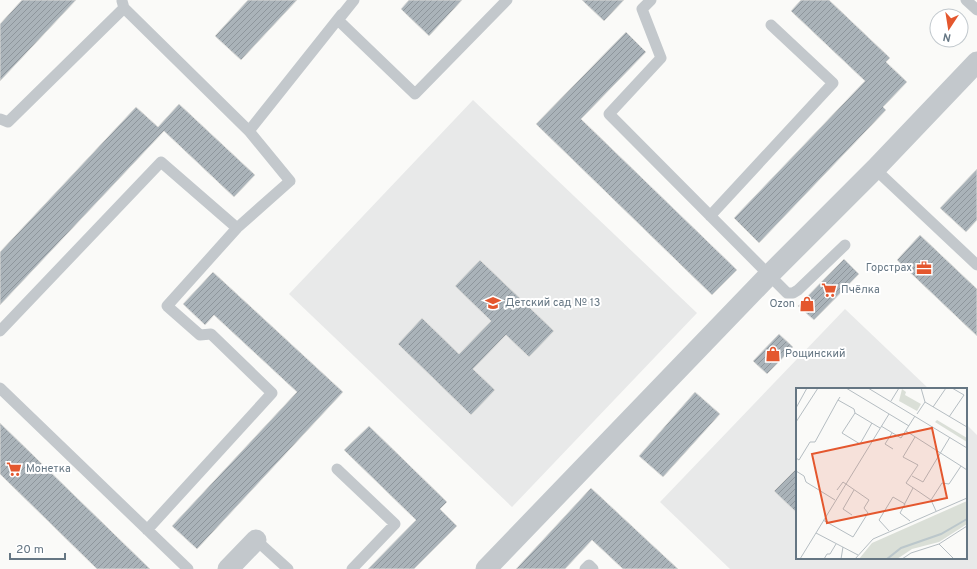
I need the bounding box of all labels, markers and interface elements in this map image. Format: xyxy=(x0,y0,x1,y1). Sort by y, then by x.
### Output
north arrow xyxy=(929,8,969,48)
text: N xyxy=(942,29,952,44)
office icon: Горстрах xyxy=(915,259,933,277)
place label: Горстрах xyxy=(866,261,912,275)
supermarket icon: Пчёлка xyxy=(820,281,838,299)
place label: Пчёлка xyxy=(841,283,880,297)
school or university icon: Детский сад № 13 xyxy=(484,294,502,312)
shop icon: Ozon xyxy=(798,295,816,313)
place label: Детский сад № 13 xyxy=(505,296,600,310)
place label: Ozon xyxy=(769,297,795,311)
shop icon: Рощинский xyxy=(764,345,782,363)
place label: Рощинский xyxy=(785,347,846,361)
inset map xyxy=(796,388,967,559)
supermarket icon: Монетка xyxy=(5,460,23,478)
place label: Монетка xyxy=(26,462,71,476)
scale bar xyxy=(10,535,65,561)
text: 20 m xyxy=(16,542,44,558)

